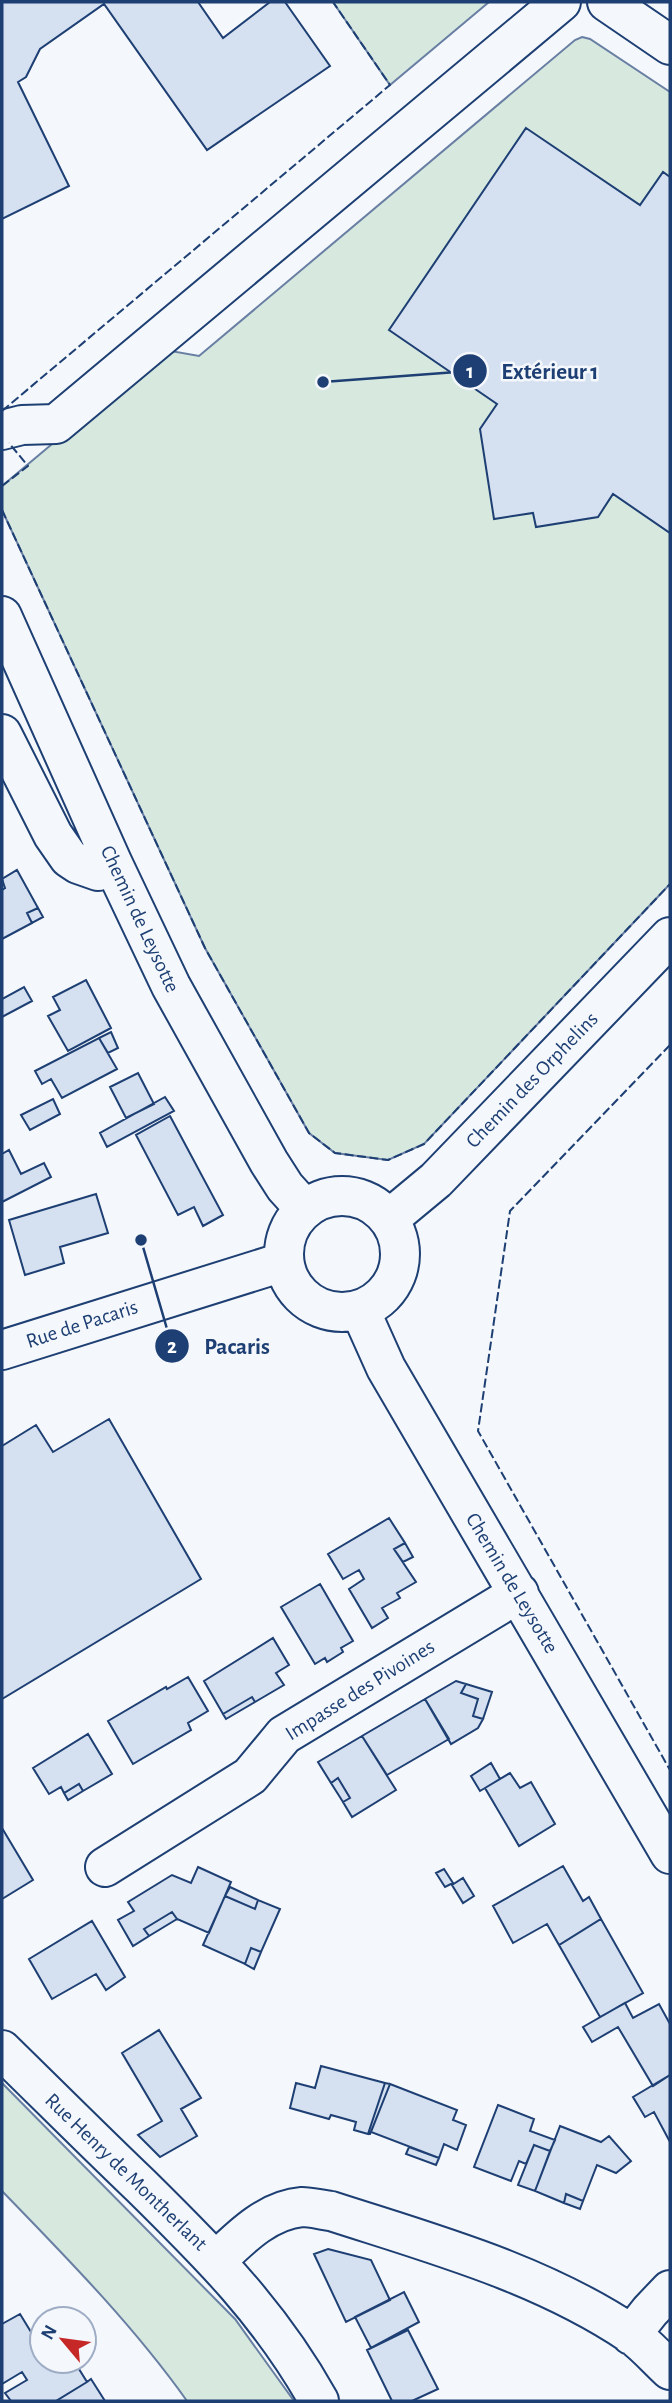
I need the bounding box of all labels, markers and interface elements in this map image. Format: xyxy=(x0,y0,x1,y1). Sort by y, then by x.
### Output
callout: Extérieur 1 xyxy=(453,349,613,393)
text: 1 xyxy=(466,361,474,382)
text: Extérieur 1 xyxy=(501,361,599,384)
street label: Chemin de Leysotte xyxy=(97,842,183,996)
street label: Chemin des Orphelins xyxy=(462,1008,602,1152)
street label: Rue de Pacaris xyxy=(24,1296,140,1352)
callout: Pacaris xyxy=(155,1324,283,1368)
text: 2 xyxy=(167,1336,177,1357)
text: Pacaris xyxy=(204,1336,270,1359)
street label: Chemin de Leysotte xyxy=(462,1509,562,1657)
street label: Impasse des Pivoines xyxy=(282,1636,438,1744)
street label: Rue Henry de Montherlant xyxy=(41,2089,211,2255)
north arrow xyxy=(28,2305,98,2375)
text: N xyxy=(38,2322,61,2343)

